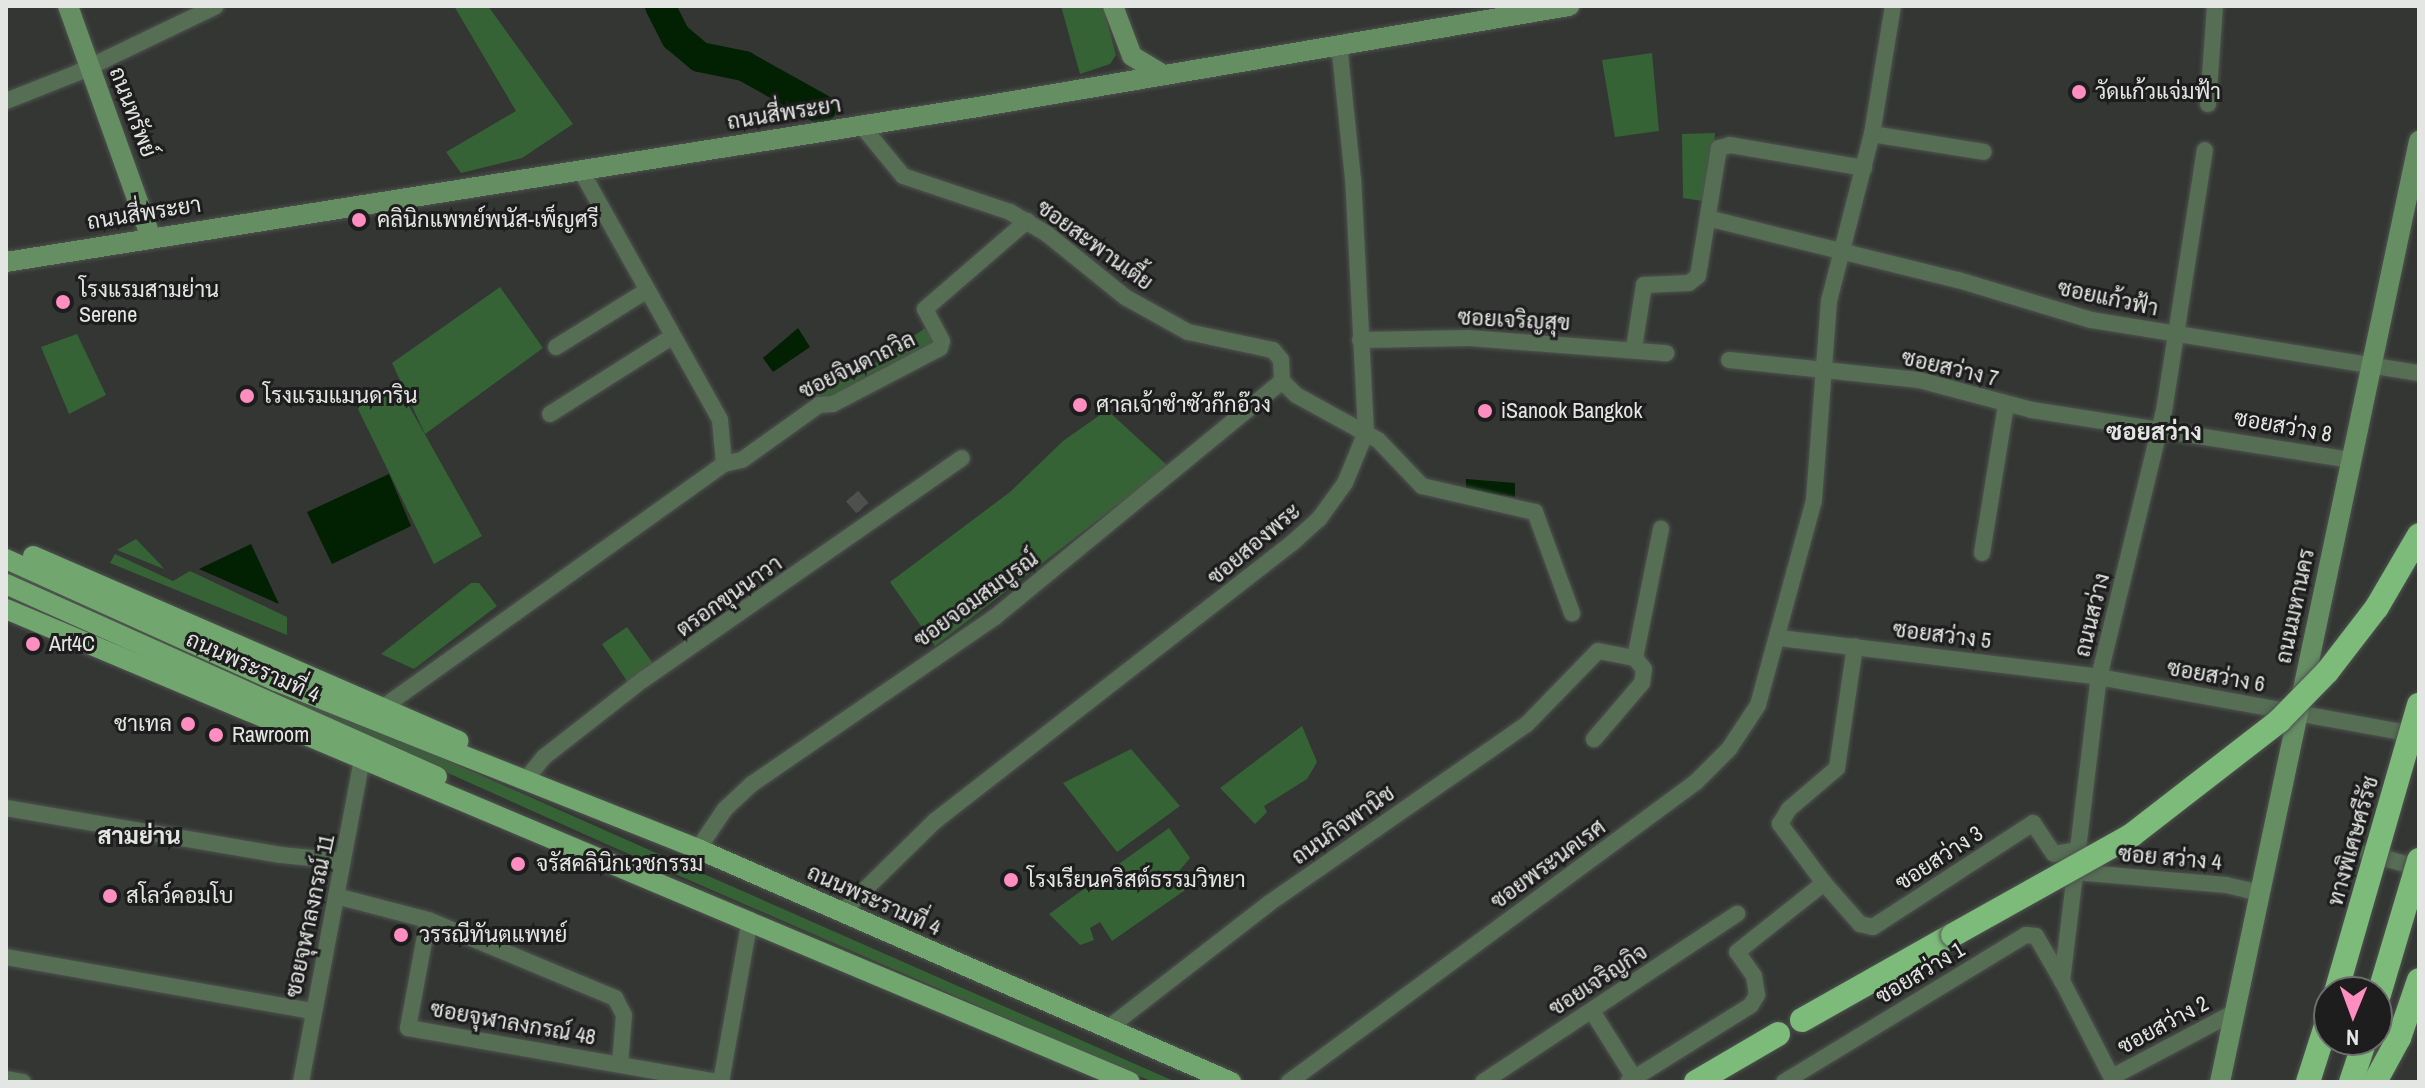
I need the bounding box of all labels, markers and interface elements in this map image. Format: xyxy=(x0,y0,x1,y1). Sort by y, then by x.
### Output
street label: ถนนทรัพย์ xyxy=(104,63,162,161)
place label: วัดแก้วแจ่มฟ้า xyxy=(2095,79,2221,105)
marker: วัดแก้วแจ่มฟ้า xyxy=(2070,83,2088,101)
street label: ถนนสี่พระยา xyxy=(725,91,843,135)
street label: ถนนสี่พระยา xyxy=(85,191,203,235)
street label: ซอยสะพานเตี้ย xyxy=(1032,194,1158,296)
place label: คลินิกแพทย์พนัส-เพ็ญศรี xyxy=(377,207,599,233)
marker: คลินิกแพทย์พนัส-เพ็ญศรี xyxy=(348,209,370,231)
street label: ซอยแก้วฟ้า xyxy=(2055,274,2161,322)
place label: โรงแรมสามย่าน Serene xyxy=(79,276,219,328)
marker: โรงแรมสามย่าน Serene xyxy=(54,293,72,311)
street label: ซอยเจริญสุข xyxy=(1457,304,1571,336)
street label: ซอยจินดาถวิล xyxy=(795,326,919,404)
street label: ซอยสว่าง 7 xyxy=(1899,344,2001,392)
place label: โรงแรมแมนดาริน xyxy=(263,383,417,409)
marker: โรงแรมแมนดาริน xyxy=(238,387,256,405)
place label: ศาลเจ้าซำซัวก๊กอ๊วง xyxy=(1096,392,1271,418)
marker: ศาลเจ้าซำซัวก๊กอ๊วง xyxy=(1071,396,1089,414)
place label: iSanook Bangkok xyxy=(1501,398,1642,424)
marker: iSanook Bangkok xyxy=(1476,402,1494,420)
street label: ซอยสว่าง 8 xyxy=(2232,404,2334,448)
district label: ซอยสว่าง xyxy=(2106,418,2202,446)
street label: ซอยสองพระ xyxy=(1202,498,1306,590)
street label: ซอยจอมสมบูรณ์ xyxy=(909,545,1043,653)
street label: ถนนมหานคร xyxy=(2270,546,2320,666)
street label: ตรอกขุนนาวา xyxy=(671,550,787,642)
street label: ถนนสว่าง xyxy=(2069,570,2115,660)
street label: ซอยสว่าง 5 xyxy=(1891,616,1993,654)
street label: ถนนพระรามที่ 4 xyxy=(182,626,324,708)
place label: Art4C xyxy=(49,631,95,657)
marker: Art4C xyxy=(24,635,42,653)
street label: ซอยสว่าง 6 xyxy=(2165,654,2267,698)
place label: ชาเทล xyxy=(114,711,172,737)
marker: ชาเทล xyxy=(179,715,197,733)
place label: Rawroom xyxy=(232,722,309,748)
marker: Rawroom xyxy=(207,726,225,744)
street label: ทางพิเศษศรีรัช xyxy=(2322,773,2384,909)
street label: ถนนกิจพานิช xyxy=(1286,780,1400,870)
street label: ซอยพระนคเรศ xyxy=(1486,814,1610,914)
street label: ซอยสว่าง 3 xyxy=(1890,820,1988,896)
district label: สามย่าน xyxy=(97,822,181,850)
street label: ซอยจุฬาลงกรณ์ 11 xyxy=(280,832,340,1000)
street label: ซอย สว่าง 4 xyxy=(2117,840,2223,876)
place label: จรัสคลินิกเวชกรรม xyxy=(536,851,703,877)
marker: จรัสคลินิกเวชกรรม xyxy=(507,853,529,875)
street label: ถนนพระรามที่ 4 xyxy=(803,859,945,941)
place label: โรงเรียนคริสต์ธรรมวิทยา xyxy=(1027,867,1246,893)
marker: โรงเรียนคริสต์ธรรมวิทยา xyxy=(1002,871,1020,889)
place label: สโลว์คอมโบ xyxy=(126,883,233,909)
marker: สโลว์คอมโบ xyxy=(101,887,119,905)
place label: วรรณีทันตแพทย์ xyxy=(419,922,567,948)
marker: วรรณีทันตแพทย์ xyxy=(390,924,412,946)
street label: ซอยสว่าง 1 xyxy=(1871,936,1969,1010)
street label: ซอยเจริญกิจ xyxy=(1544,938,1652,1022)
north arrow xyxy=(2313,976,2393,1056)
street label: ซอยสว่าง 2 xyxy=(2113,990,2213,1060)
street label: ซอยจุฬาลงกรณ์ 48 xyxy=(428,995,598,1051)
text: N xyxy=(2346,1023,2359,1053)

